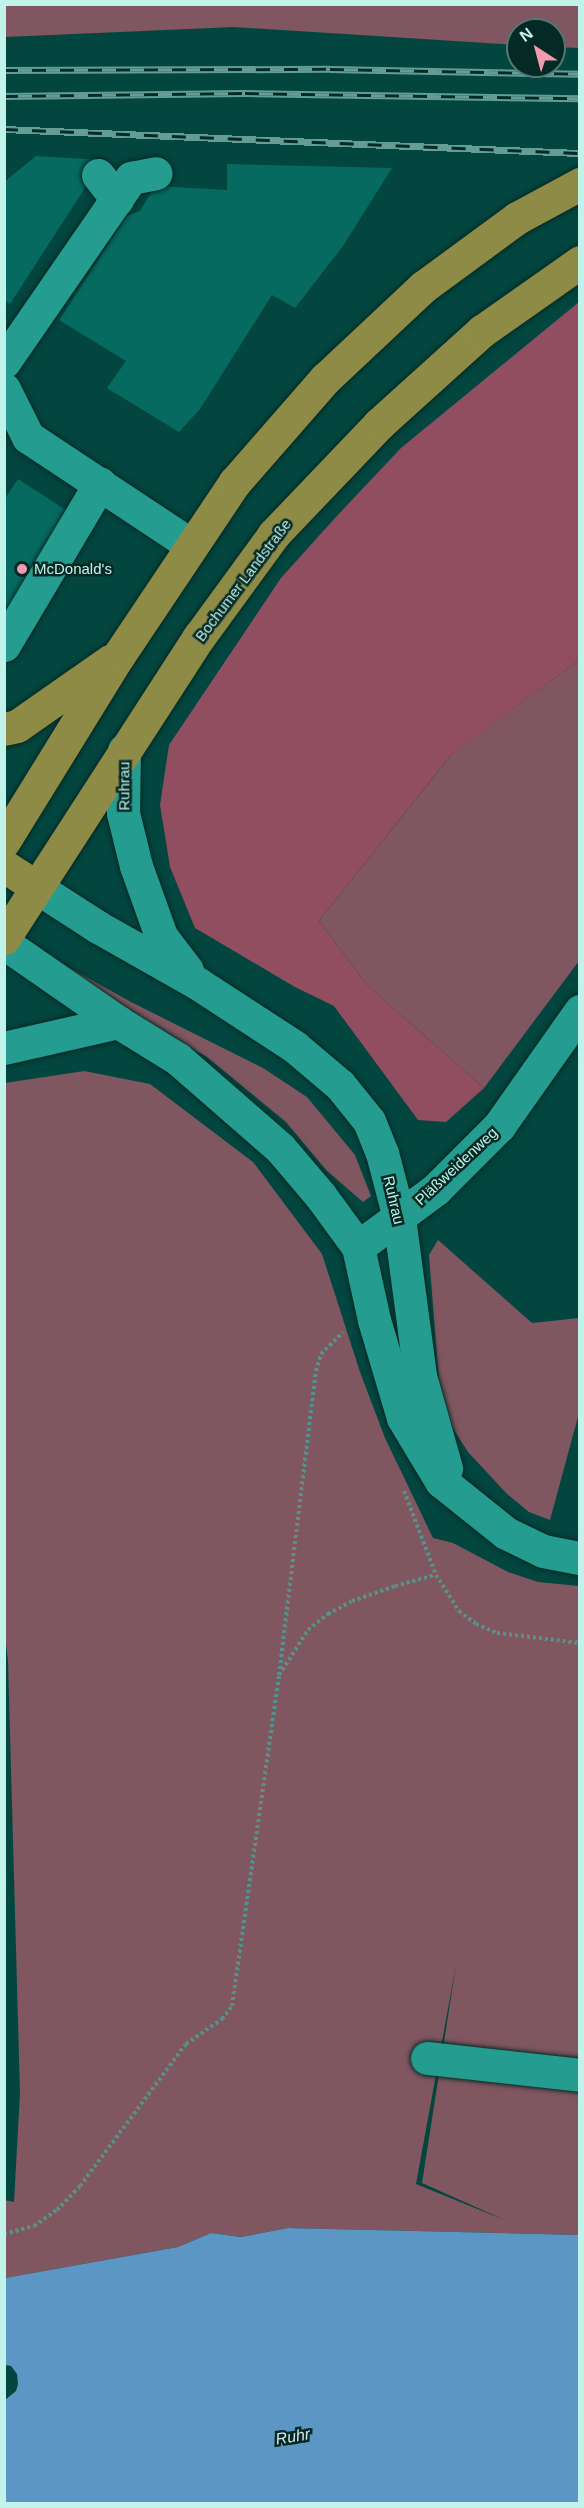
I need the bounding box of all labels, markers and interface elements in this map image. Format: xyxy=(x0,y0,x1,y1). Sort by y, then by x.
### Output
north arrow xyxy=(506,18,566,78)
text: N xyxy=(517,24,536,45)
street label: Bochumer Landstraße xyxy=(191,515,295,645)
place label: McDonald's xyxy=(34,560,112,578)
marker: McDonald's xyxy=(15,562,29,576)
street label: Ruhrau xyxy=(115,761,133,811)
street label: Pläßweidenweg xyxy=(411,1123,501,1209)
street label: Ruhrau xyxy=(380,1174,408,1226)
water label: Ruhr xyxy=(274,2425,312,2449)

